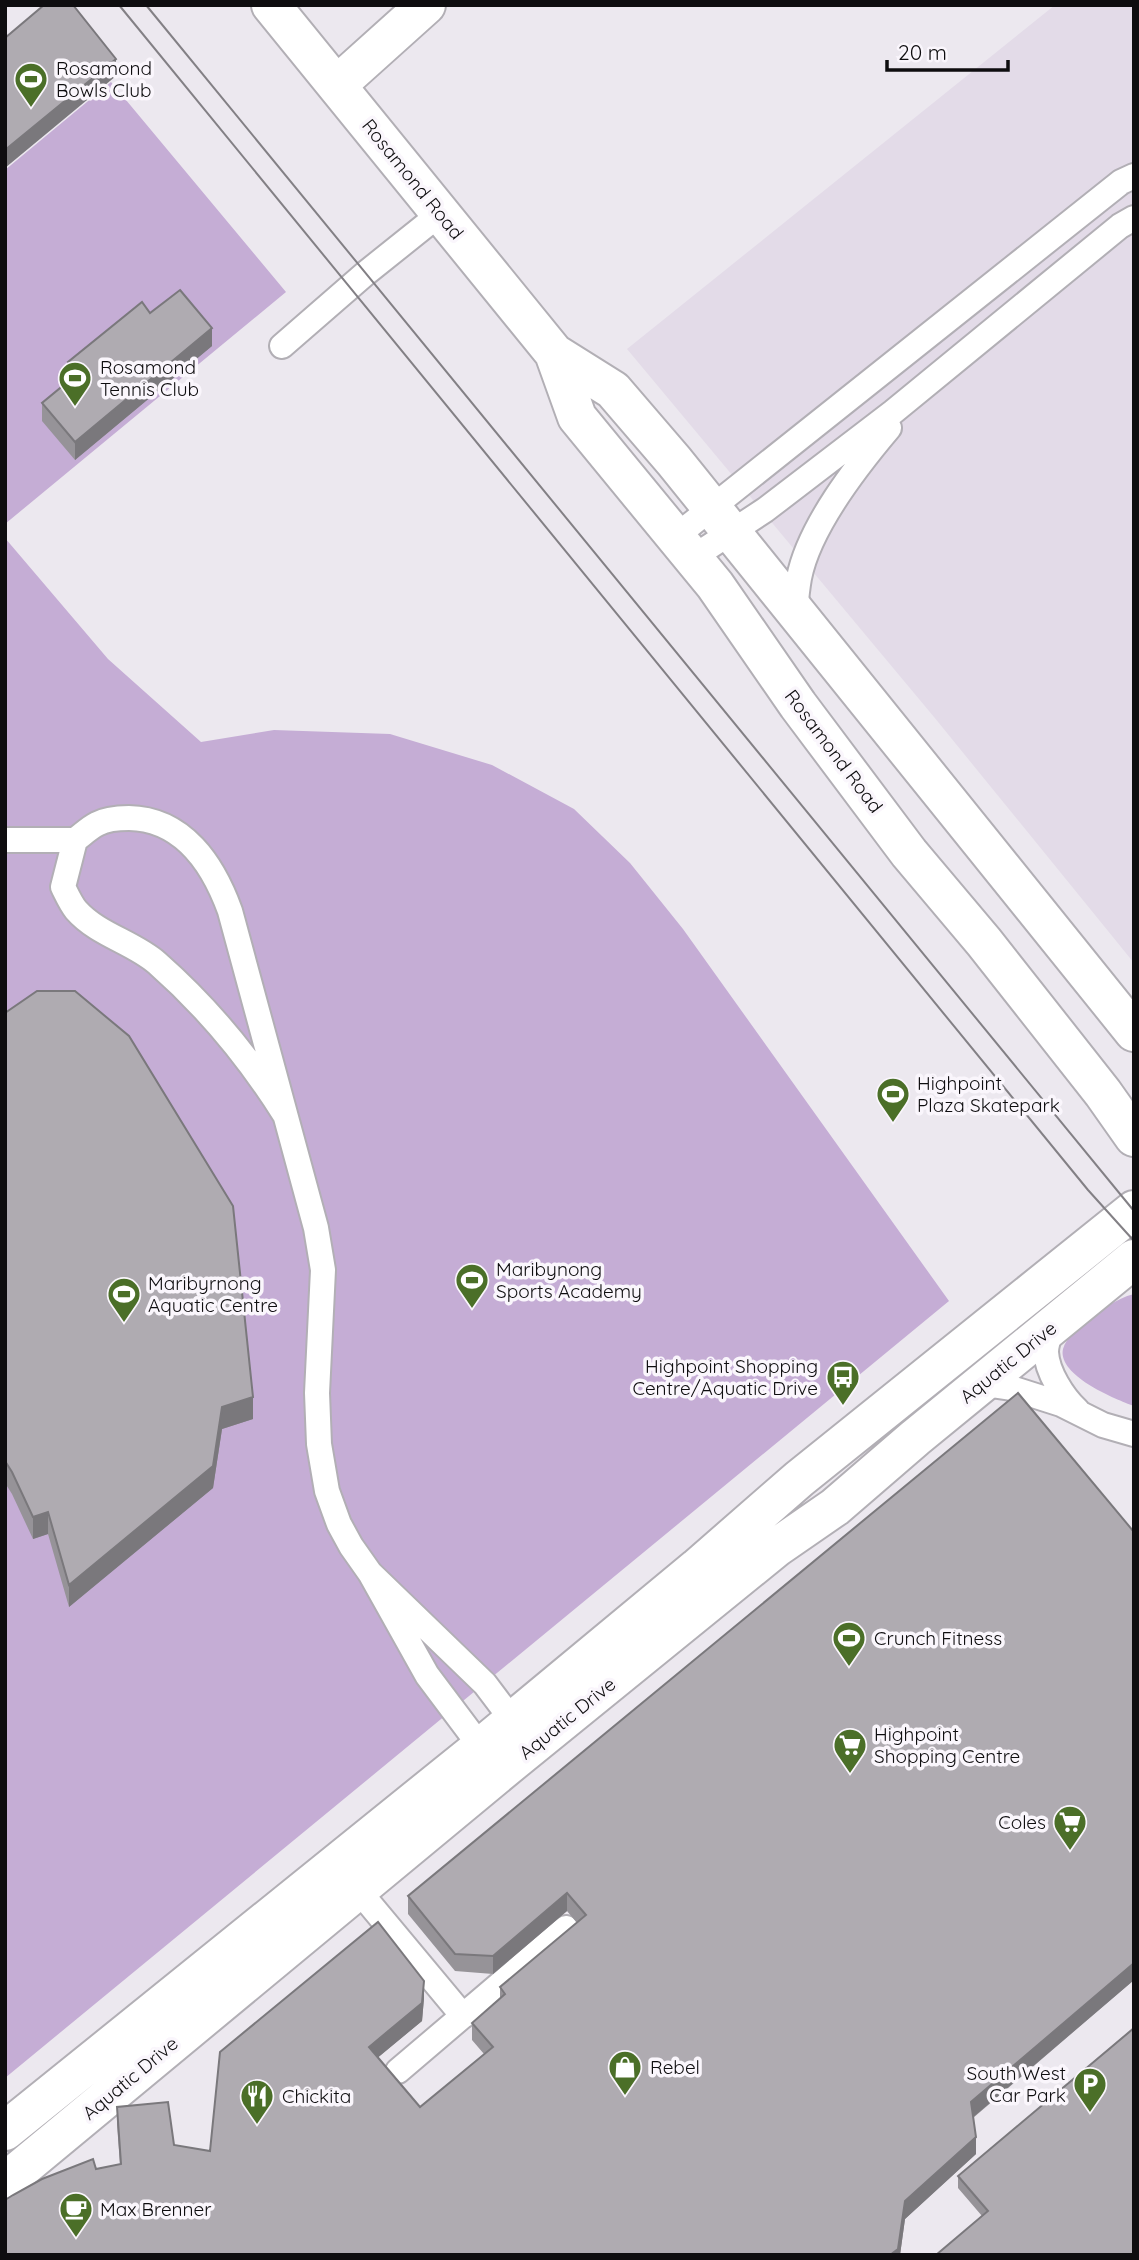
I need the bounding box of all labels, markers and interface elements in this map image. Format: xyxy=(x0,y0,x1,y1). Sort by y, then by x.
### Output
scale bar xyxy=(887,28,1008,72)
text: 20 m xyxy=(898,39,947,65)
place label: Rosamond Bowls Club xyxy=(56,56,152,102)
sports icon: Rosamond Bowls Club xyxy=(12,60,50,109)
street label: Rosamond Road xyxy=(357,114,469,244)
place label: Rosamond Tennis Club xyxy=(100,355,199,401)
sports icon: Rosamond Tennis Club xyxy=(56,359,94,408)
street label: Rosamond Road xyxy=(780,685,888,817)
place label: Highpoint Plaza Skatepark xyxy=(917,1071,1060,1117)
sports icon: Highpoint Plaza Skatepark xyxy=(874,1075,912,1124)
place label: Maribynong Sports Academy xyxy=(496,1257,642,1303)
sports icon: Maribynong Sports Academy xyxy=(453,1261,491,1310)
place label: Maribyrnong Aquatic Centre xyxy=(148,1271,278,1317)
sports icon: Maribyrnong Aquatic Centre xyxy=(105,1275,143,1324)
street label: Aquatic Drive xyxy=(955,1316,1061,1408)
place label: Highpoint Shopping Centre/Aquatic Drive xyxy=(632,1354,818,1400)
bus stop icon: Highpoint Shopping Centre/Aquatic Drive xyxy=(824,1358,862,1407)
sports icon: Crunch Fitness xyxy=(830,1619,868,1668)
place label: Crunch Fitness xyxy=(874,1626,1002,1650)
street label: Aquatic Drive xyxy=(514,1672,620,1764)
place label: Highpoint Shopping Centre xyxy=(874,1722,1020,1768)
supermarket icon: Highpoint Shopping Centre xyxy=(831,1726,869,1775)
supermarket icon: Coles xyxy=(1051,1803,1089,1852)
place label: Coles xyxy=(998,1810,1046,1834)
street label: Aquatic Drive xyxy=(77,2031,183,2125)
shop icon: Rebel xyxy=(606,2048,644,2097)
place label: Rebel xyxy=(650,2055,700,2079)
place label: South West Car Park xyxy=(966,2061,1066,2107)
parking icon: South West Car Park xyxy=(1071,2065,1109,2114)
restaurant icon: Chickita xyxy=(238,2077,276,2126)
place label: Chickita xyxy=(282,2084,351,2108)
cafe icon: Max Brenner xyxy=(57,2190,95,2239)
place label: Max Brenner xyxy=(100,2197,212,2221)

